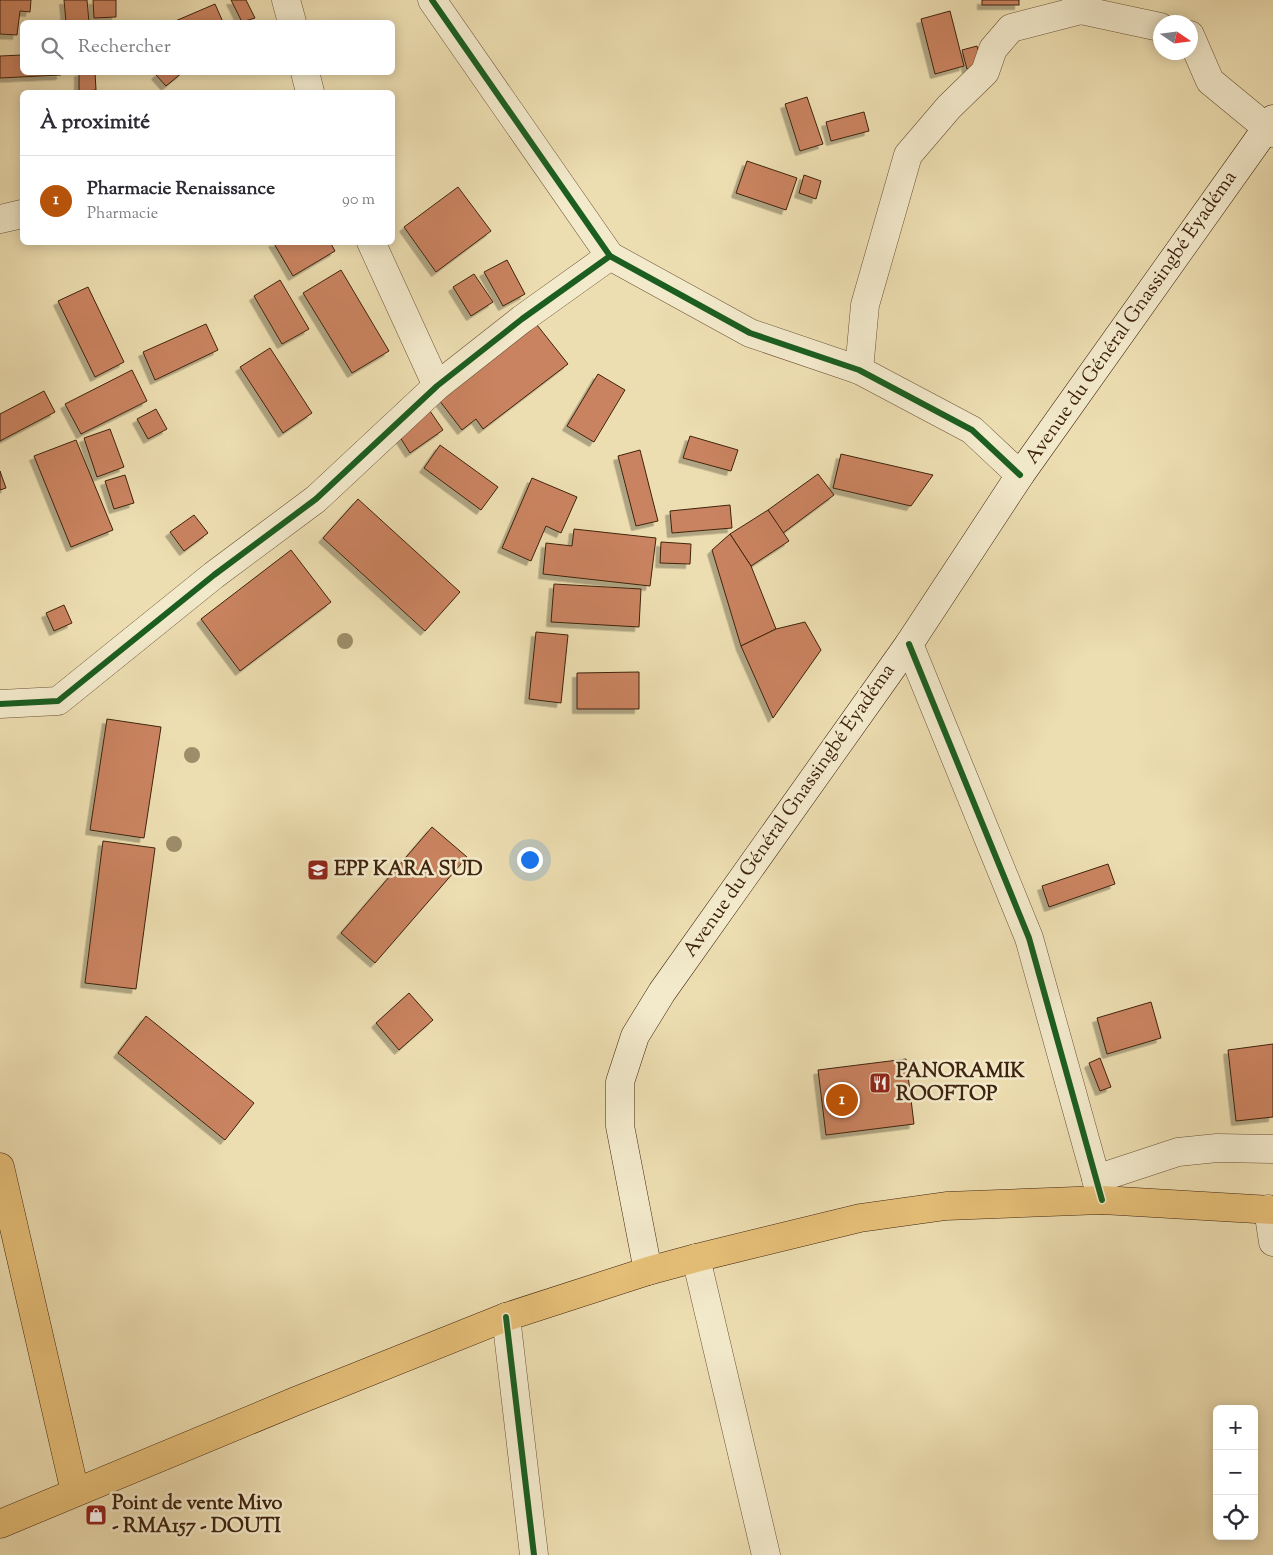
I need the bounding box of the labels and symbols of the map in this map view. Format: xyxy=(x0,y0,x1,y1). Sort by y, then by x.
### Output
north arrow xyxy=(1153,15,1198,60)
street label: Avenue du Général Gnassingbé Eyadéma xyxy=(1019,165,1245,471)
street label: Avenue du Général Gnassingbé Eyadéma xyxy=(677,658,903,964)
your location xyxy=(517,847,543,873)
place label: EPP KARA SUD xyxy=(334,856,483,885)
school or university icon: EPP KARA SUD xyxy=(306,858,330,882)
place label: PANORAMIK ROOFTOP xyxy=(896,1058,1025,1110)
restaurant icon: PANORAMIK ROOFTOP xyxy=(868,1071,892,1095)
pin: 1 xyxy=(826,1081,858,1119)
place label: Point de vente Mivo - RMA157 - DOUTI xyxy=(112,1490,283,1542)
shop icon: Point de vente Mivo - RMA157 - DOUTI xyxy=(84,1503,108,1527)

